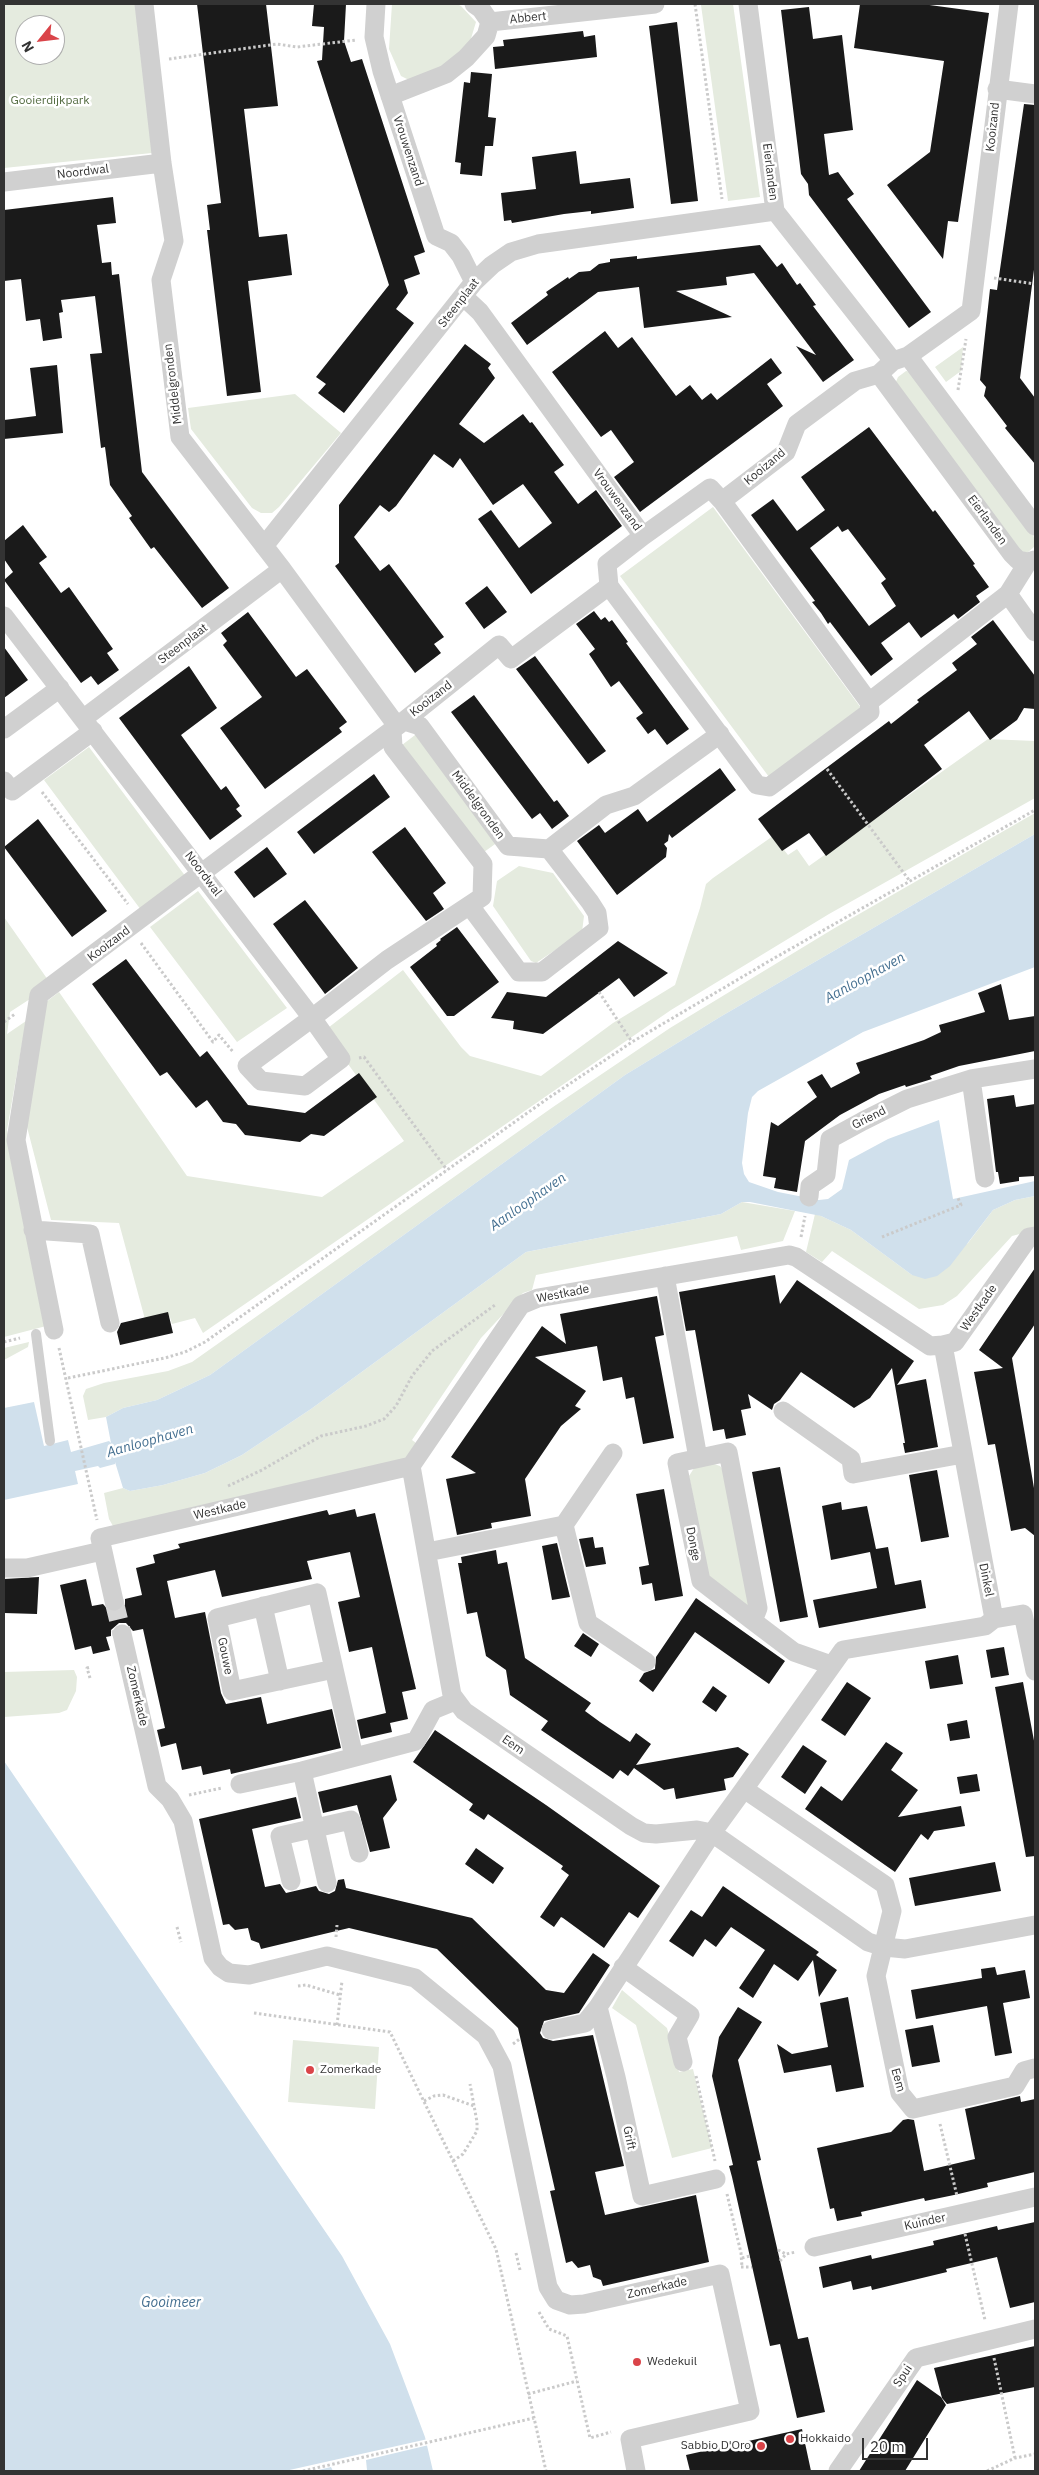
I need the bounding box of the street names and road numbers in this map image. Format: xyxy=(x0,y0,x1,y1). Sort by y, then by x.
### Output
street label: Abbert xyxy=(509,9,547,27)
street label: Kooizand xyxy=(983,102,1003,152)
street label: Vrouwenzand xyxy=(390,114,426,188)
street label: Eierlanden xyxy=(759,142,781,202)
street label: Noordwal xyxy=(56,162,110,182)
street label: Steenplaat xyxy=(435,276,483,330)
street label: Middelgronden xyxy=(161,343,185,425)
street label: Kooizand xyxy=(741,446,789,488)
street label: Vrouwenzand xyxy=(590,466,644,534)
street label: Eierlanden xyxy=(964,492,1010,548)
street label: Steenplaat xyxy=(155,621,211,667)
street label: Kooizand xyxy=(407,678,455,720)
street label: Middelgronden xyxy=(448,768,508,842)
street label: Noordwal xyxy=(182,849,224,899)
street label: Kooizand xyxy=(85,923,133,965)
street label: Griend xyxy=(850,1103,888,1133)
street label: Westkade xyxy=(535,1282,591,1306)
street label: Westkade xyxy=(958,1282,1000,1334)
street label: Westkade xyxy=(192,1497,248,1523)
street label: Donge xyxy=(683,1526,703,1562)
street label: Dinkel xyxy=(976,1562,996,1598)
street label: Gouwe xyxy=(214,1636,236,1676)
street label: Zomerkade xyxy=(123,1665,151,1727)
street label: Eem xyxy=(499,1732,527,1758)
street label: Eem xyxy=(888,2067,908,2093)
street label: Grift xyxy=(619,2125,639,2151)
street label: Kuinder xyxy=(903,2210,947,2234)
street label: Zomerkade xyxy=(626,2274,688,2302)
street label: Spui xyxy=(890,2362,916,2390)

